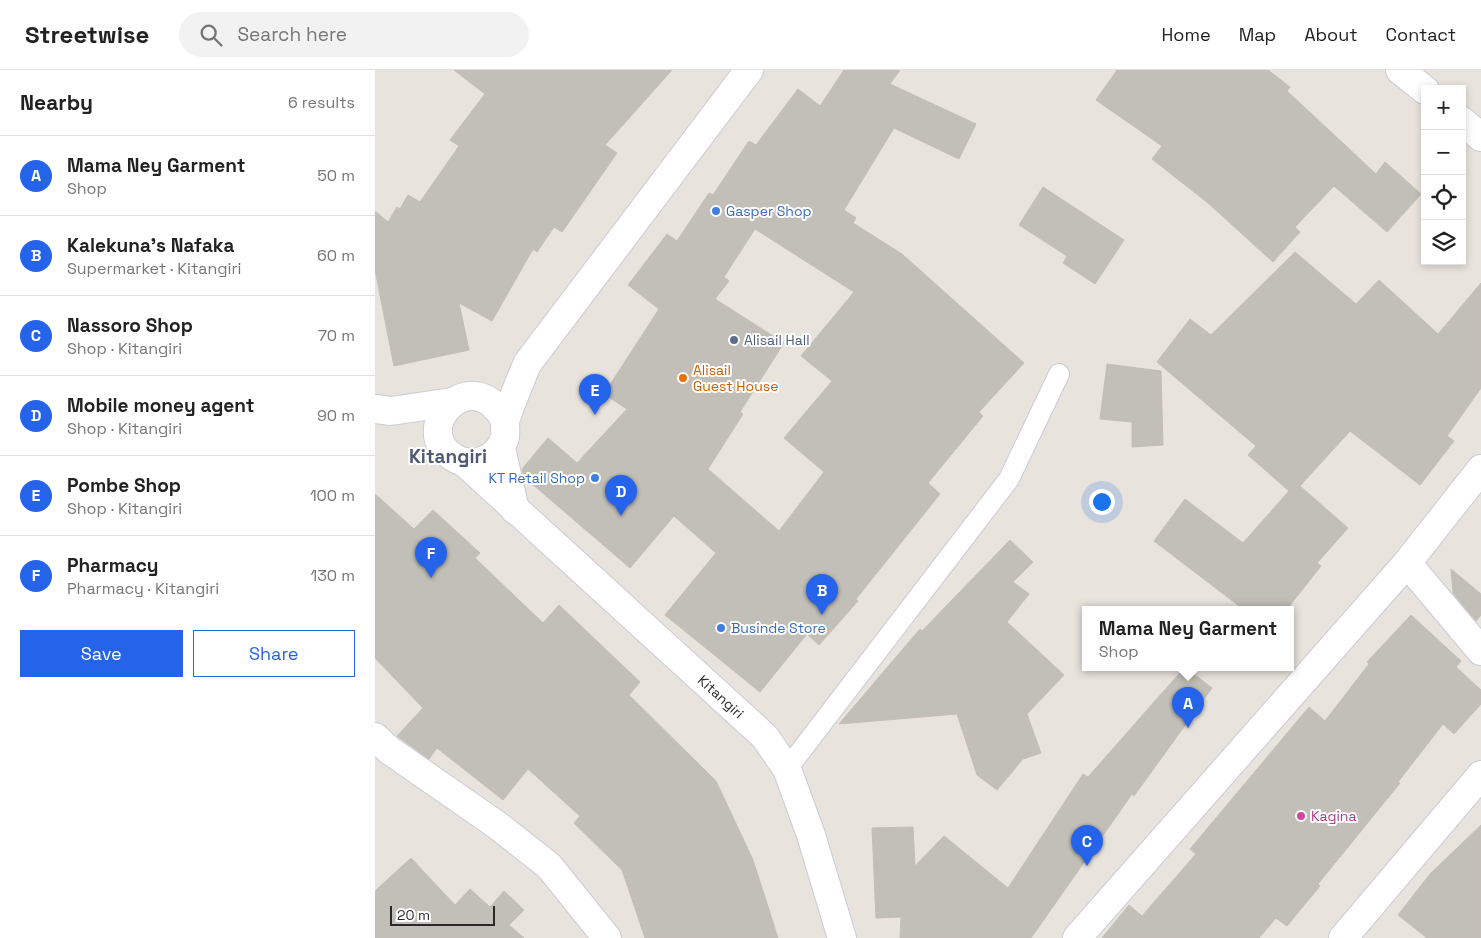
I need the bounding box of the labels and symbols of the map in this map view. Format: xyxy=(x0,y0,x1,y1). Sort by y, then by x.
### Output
place label: Gasper Shop xyxy=(726,202,812,220)
marker: Gasper Shop xyxy=(710,205,722,217)
place label: Alisail Hall xyxy=(744,331,810,349)
marker: Alisail Hall xyxy=(728,334,740,346)
place label: Alisail Guest House xyxy=(693,361,778,395)
marker: Alisail Guest House xyxy=(677,372,689,384)
pin: E xyxy=(579,374,611,415)
district label: Kitangiri xyxy=(409,444,487,469)
place label: KT Retail Shop xyxy=(488,469,585,487)
marker: KT Retail Shop xyxy=(589,472,601,484)
pin: D xyxy=(605,475,637,516)
your location xyxy=(1089,489,1115,515)
pin: F xyxy=(415,537,447,578)
pin: B xyxy=(806,574,838,615)
place label: Businde Store xyxy=(731,619,826,637)
marker: Businde Store xyxy=(715,622,727,634)
street label: Kitangiri xyxy=(694,671,748,722)
pin: A xyxy=(1172,687,1204,728)
place label: Kagina xyxy=(1311,807,1356,825)
marker: Kagina xyxy=(1295,810,1307,822)
pin: C xyxy=(1071,825,1103,866)
scale bar xyxy=(390,903,495,926)

